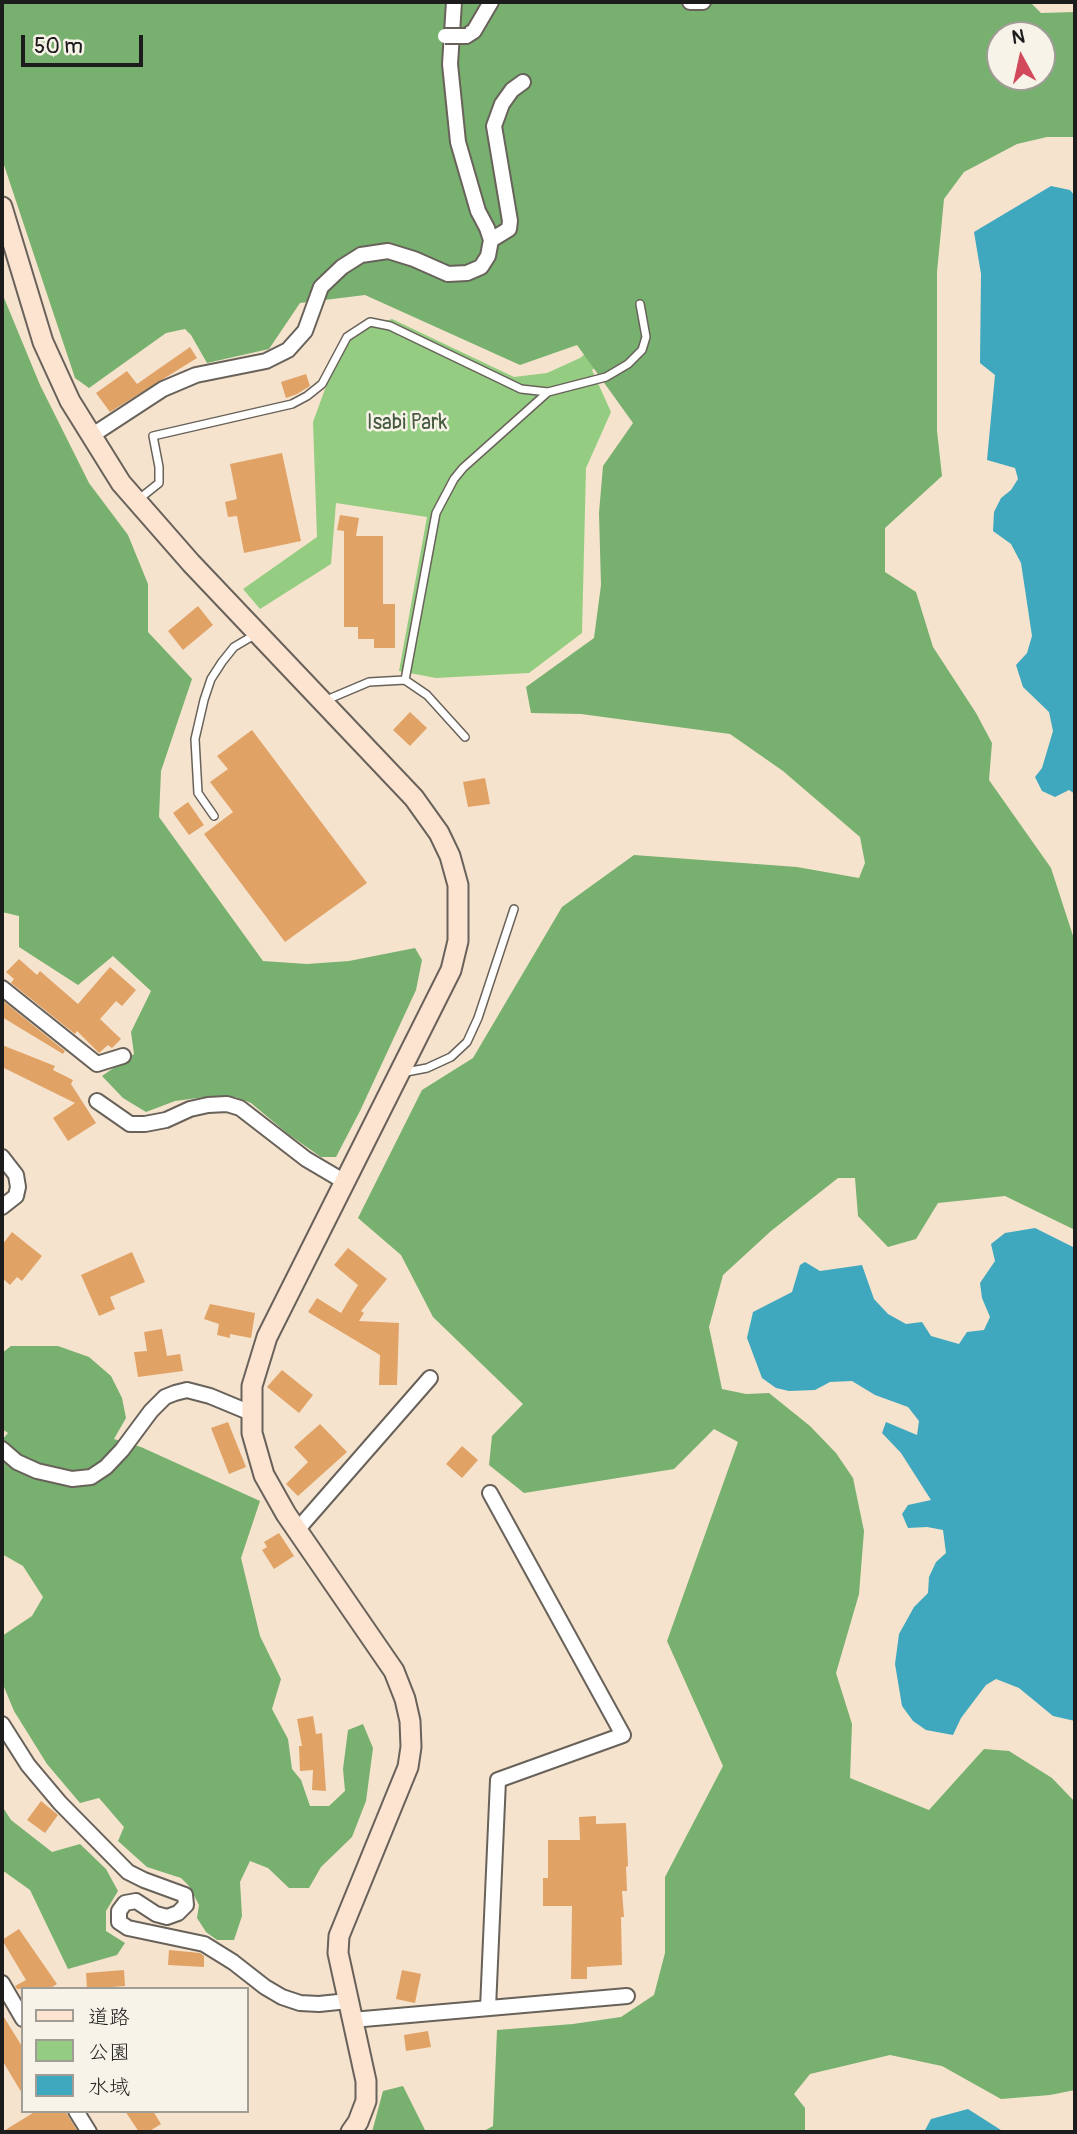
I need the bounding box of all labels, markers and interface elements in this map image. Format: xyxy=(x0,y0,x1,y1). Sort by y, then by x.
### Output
scale bar xyxy=(24,21,147,65)
north arrow xyxy=(986,21,1056,91)
text: N xyxy=(1010,24,1026,50)
text: 50 m xyxy=(34,33,83,60)
park label: Isabi Park xyxy=(367,411,447,437)
legend xyxy=(21,1987,248,2113)
text: 道路 xyxy=(88,2004,130,2031)
text: 公園 xyxy=(88,2039,130,2066)
text: 水域 xyxy=(88,2074,130,2101)

